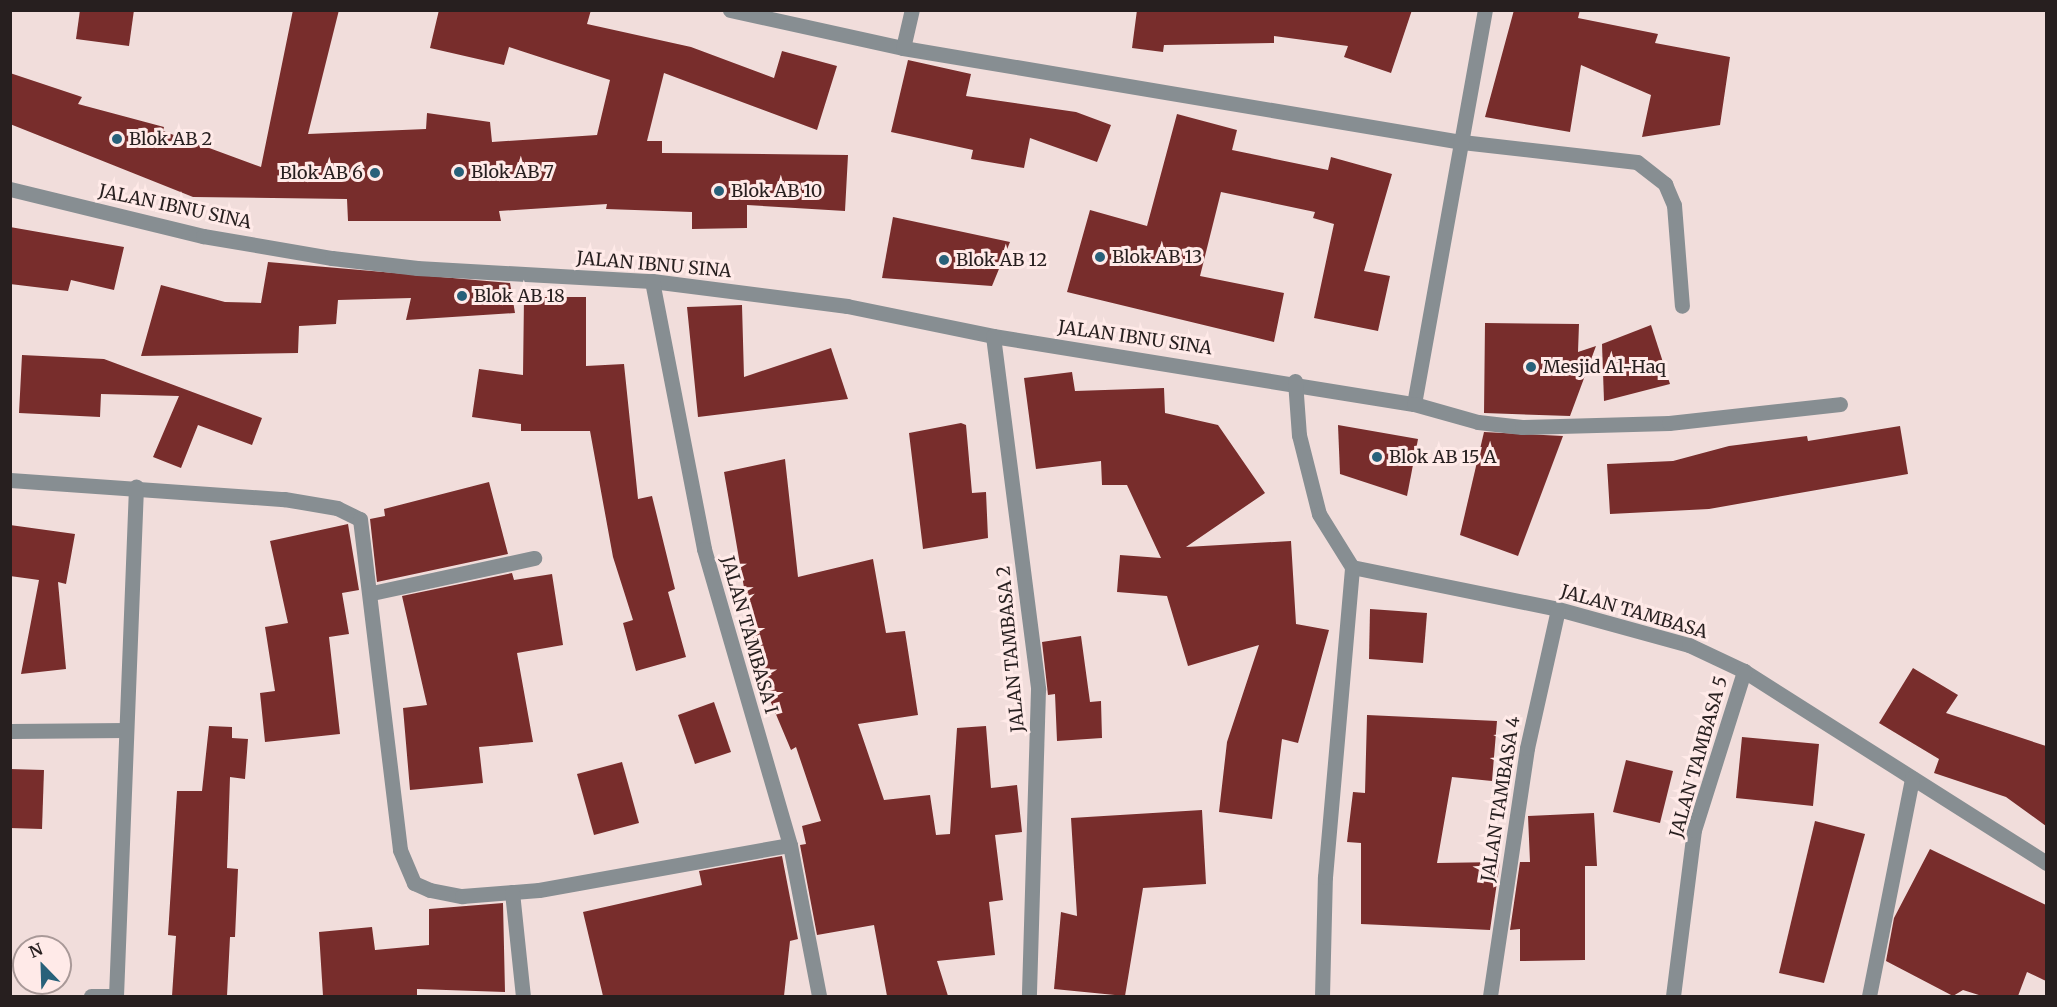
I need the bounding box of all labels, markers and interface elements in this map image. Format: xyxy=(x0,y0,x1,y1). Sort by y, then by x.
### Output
place label: Blok AB 2 xyxy=(129,128,212,150)
marker: Blok AB 2 xyxy=(110,132,124,146)
place label: Blok AB 7 xyxy=(471,161,554,183)
place label: Blok AB 6 xyxy=(280,162,363,184)
marker: Blok AB 7 xyxy=(452,165,466,179)
marker: Blok AB 6 xyxy=(368,166,382,180)
street label: JALAN IBNU SINA xyxy=(97,180,253,234)
place label: Blok AB 10 xyxy=(731,180,822,202)
marker: Blok AB 10 xyxy=(712,184,726,198)
place label: Blok AB 13 xyxy=(1112,246,1202,268)
street label: JALAN IBNU SINA xyxy=(576,247,732,283)
place label: Blok AB 12 xyxy=(956,249,1047,271)
marker: Blok AB 13 xyxy=(1093,250,1107,264)
marker: Blok AB 12 xyxy=(937,253,951,267)
place label: Blok AB 18 xyxy=(474,285,565,307)
marker: Blok AB 18 xyxy=(455,289,469,303)
street label: JALAN IBNU SINA xyxy=(1057,316,1213,360)
place label: Mesjid Al-Haq xyxy=(1543,356,1666,378)
marker: Mesjid Al-Haq xyxy=(1524,360,1538,374)
place label: Blok AB 15 A xyxy=(1389,446,1497,468)
marker: Blok AB 15 A xyxy=(1370,450,1384,464)
street label: JALAN TAMBASA I xyxy=(716,554,782,716)
street label: JALAN TAMBASA 2 xyxy=(993,565,1029,733)
street label: JALAN TAMBASA xyxy=(1558,581,1710,643)
street label: JALAN TAMBASA 5 xyxy=(1666,674,1732,840)
street label: JALAN TAMBASA 4 xyxy=(1477,715,1525,883)
north arrow xyxy=(12,935,72,995)
text: N xyxy=(26,939,45,962)

